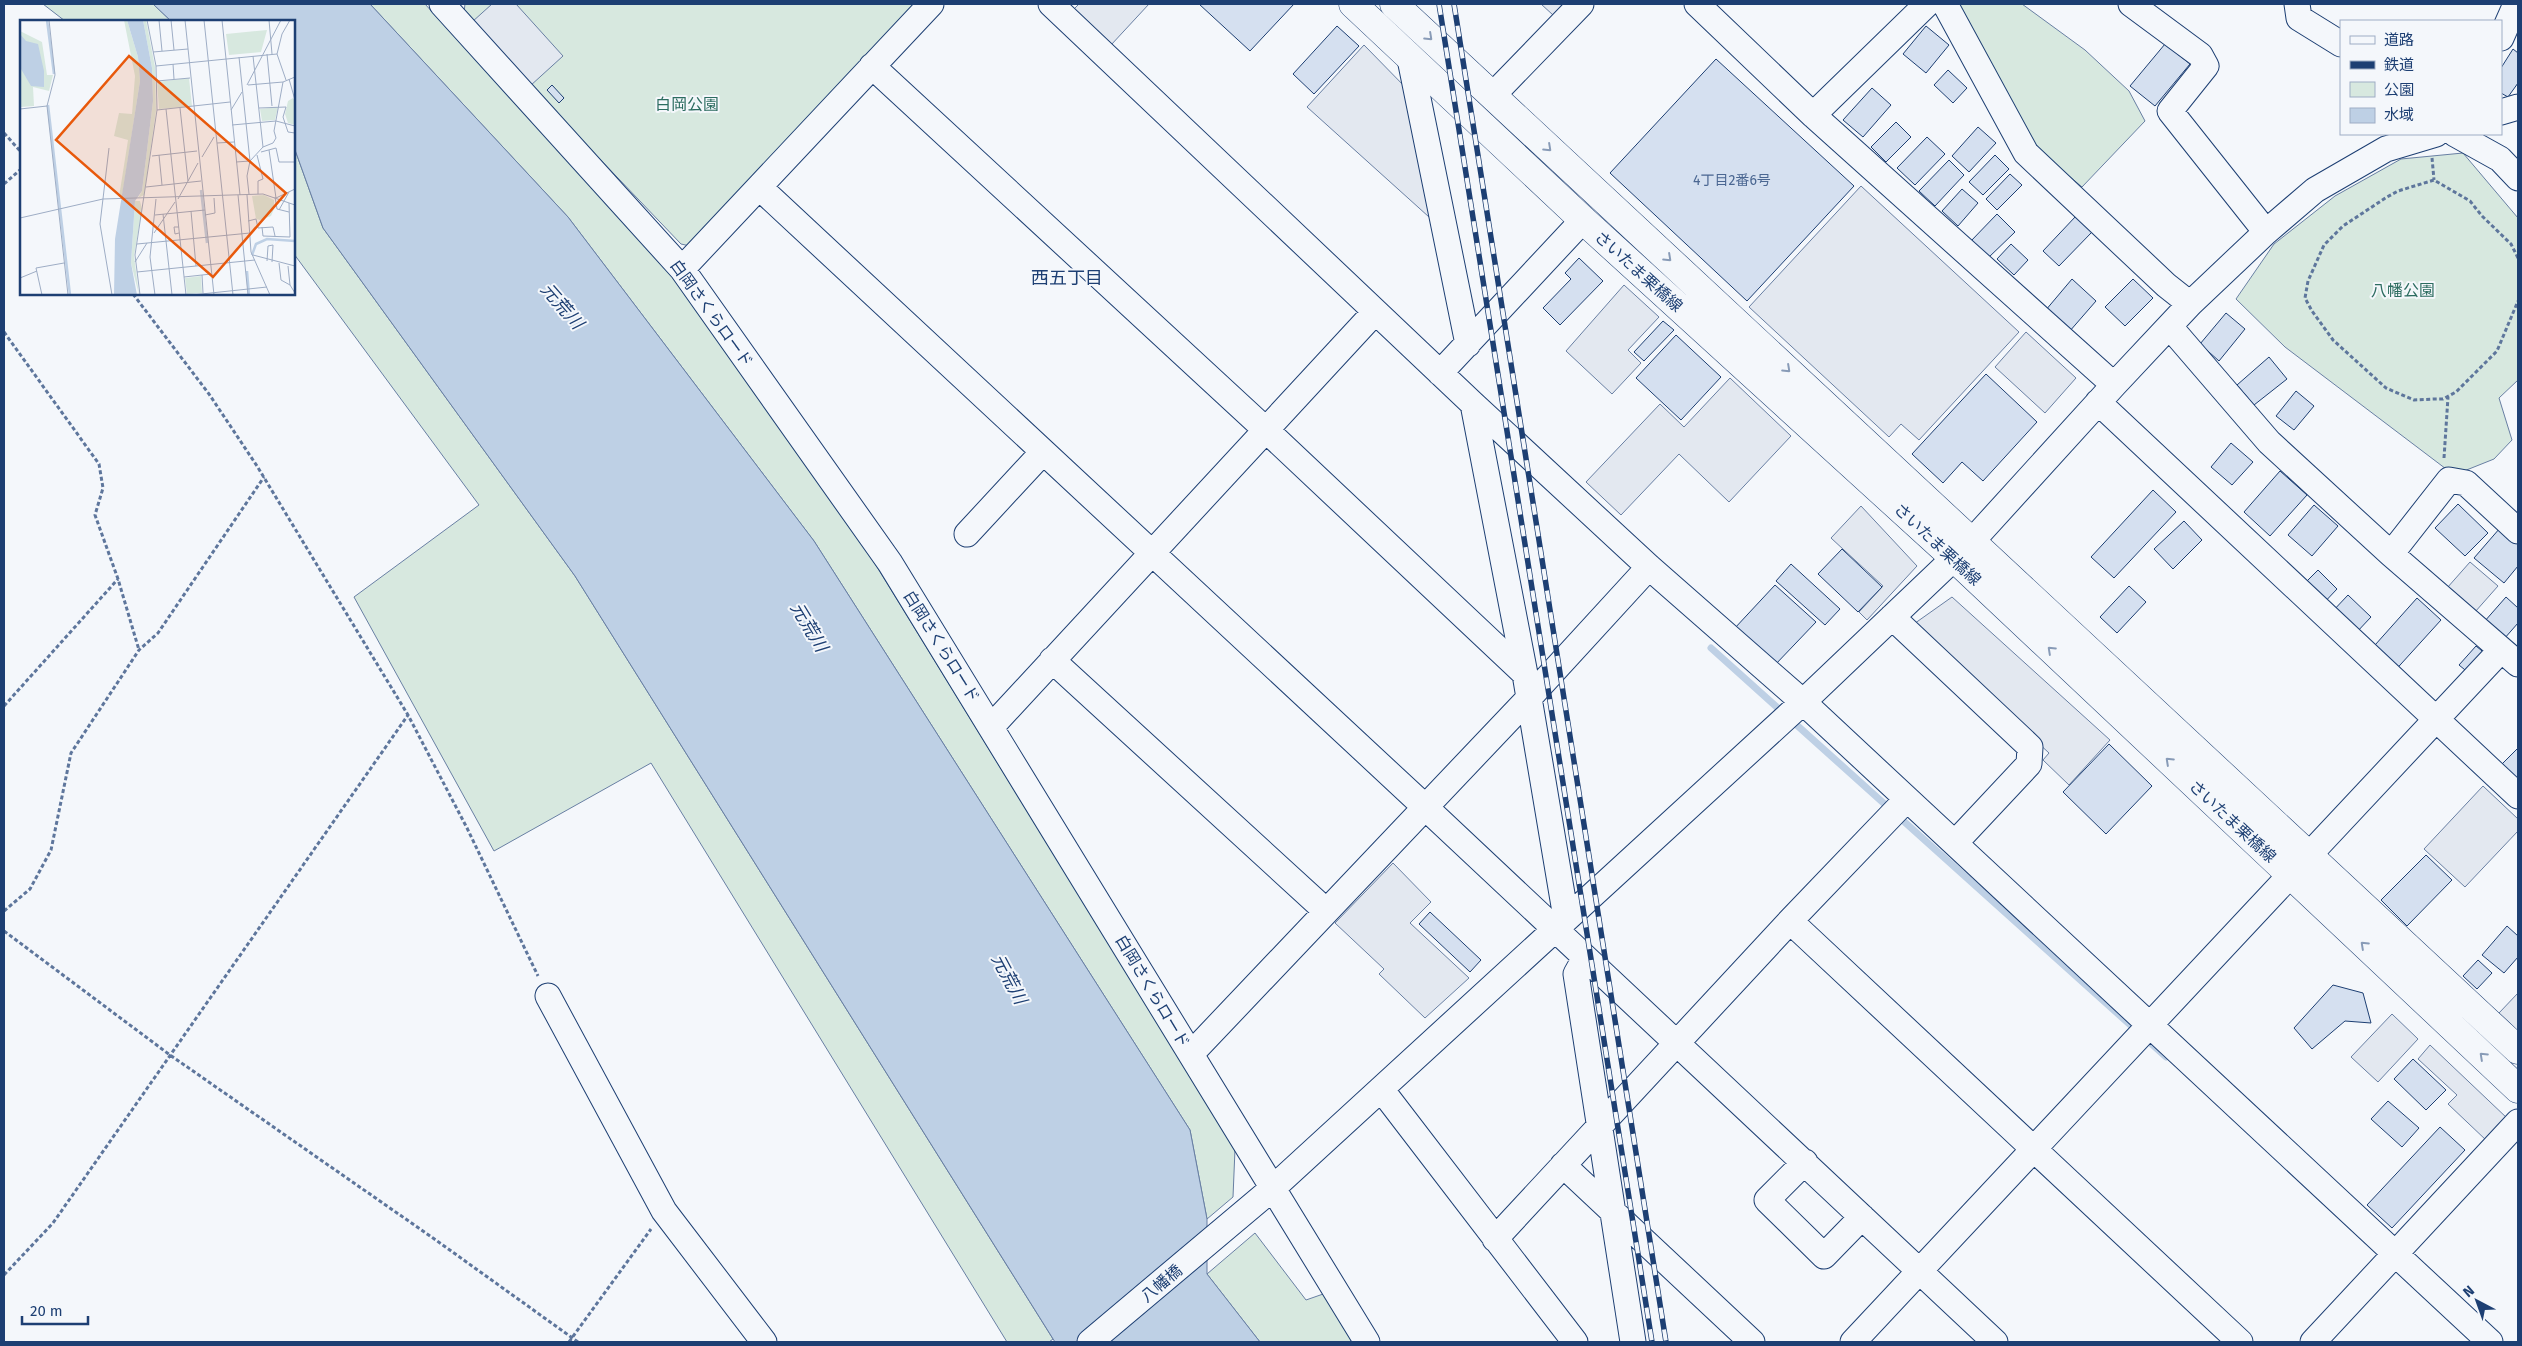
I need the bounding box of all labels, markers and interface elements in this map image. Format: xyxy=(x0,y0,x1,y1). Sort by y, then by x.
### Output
inset map xyxy=(20,20,295,295)
legend xyxy=(2340,20,2502,135)
one-way arrow xyxy=(1424,31,1433,40)
text: 道路 xyxy=(2384,31,2414,49)
text: 鉄道 xyxy=(2384,56,2414,74)
text: 公園 xyxy=(2384,81,2414,99)
park label: 白岡公園 xyxy=(655,95,719,114)
text: 水域 xyxy=(2384,106,2414,124)
one-way arrow xyxy=(1543,142,1552,151)
house number: 4丁目2番6号 xyxy=(1693,172,1771,189)
street label: さいたま栗橋線 xyxy=(1591,227,1686,316)
one-way arrow xyxy=(1662,252,1671,261)
street label: 白岡さくらロード xyxy=(666,256,757,371)
district label: 西五丁目 xyxy=(1031,267,1103,289)
water label: 元荒川 xyxy=(536,278,589,335)
park label: 八幡公園 xyxy=(2371,281,2435,300)
one-way arrow xyxy=(1782,363,1791,372)
street label: さいたま栗橋線 xyxy=(1890,499,1985,589)
street label: 白岡さくらロード xyxy=(900,587,984,706)
water label: 元荒川 xyxy=(786,598,833,658)
one-way arrow xyxy=(2048,647,2057,656)
one-way arrow xyxy=(2166,758,2175,767)
street label: さいたま栗橋線 xyxy=(2185,776,2280,866)
street label: 白岡さくらロード xyxy=(1111,931,1194,1051)
one-way arrow xyxy=(2361,942,2370,951)
water label: 元荒川 xyxy=(987,950,1032,1010)
one-way arrow xyxy=(2479,1053,2488,1062)
street label: 八幡橋 xyxy=(1137,1261,1186,1306)
north arrow xyxy=(2452,1276,2502,1326)
text: N xyxy=(2460,1282,2478,1301)
scale bar xyxy=(22,1294,89,1326)
text: 20 m xyxy=(30,1302,63,1320)

